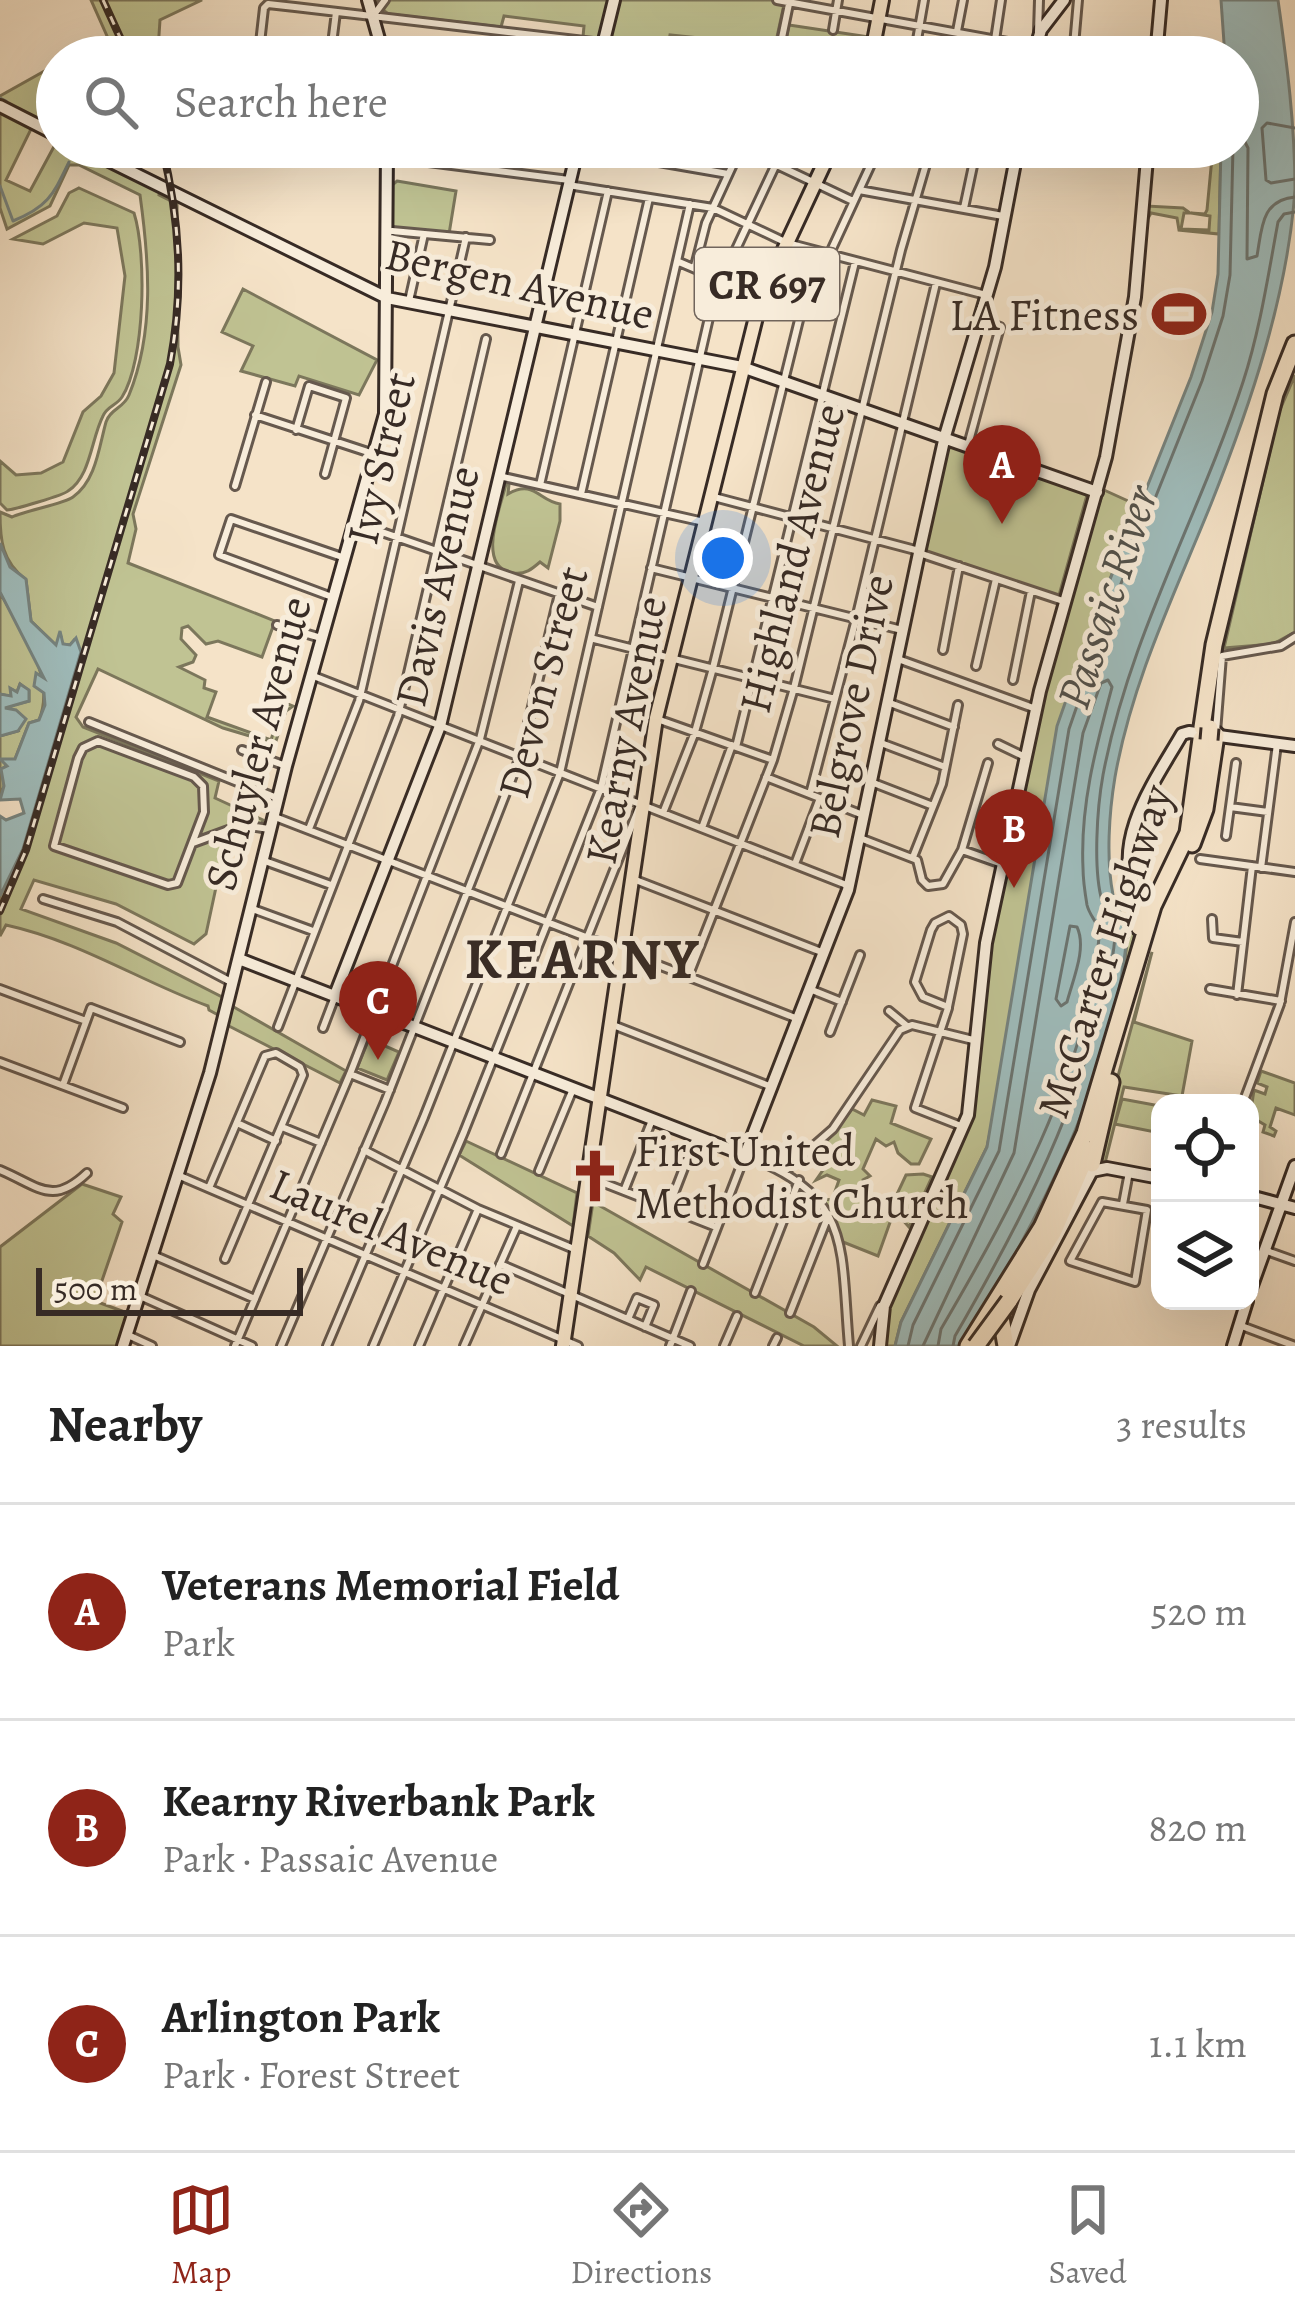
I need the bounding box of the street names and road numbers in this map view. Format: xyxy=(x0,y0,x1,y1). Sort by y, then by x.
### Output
street label: Bergen Avenue xyxy=(379,223,660,345)
road number: CR 697 xyxy=(695,248,839,320)
street label: Ivy Street xyxy=(331,366,431,550)
street label: Highland Avenue xyxy=(724,397,860,719)
street label: Davis Avenue xyxy=(379,460,495,713)
street label: Devon Street xyxy=(482,559,604,805)
street label: Belgrove Drive xyxy=(793,569,909,844)
street label: Schuyler Avenue xyxy=(189,589,327,897)
street label: Kearny Avenue xyxy=(570,591,682,870)
street label: McCarter Highway xyxy=(1022,776,1188,1126)
street label: Laurel Avenue xyxy=(260,1153,523,1311)

